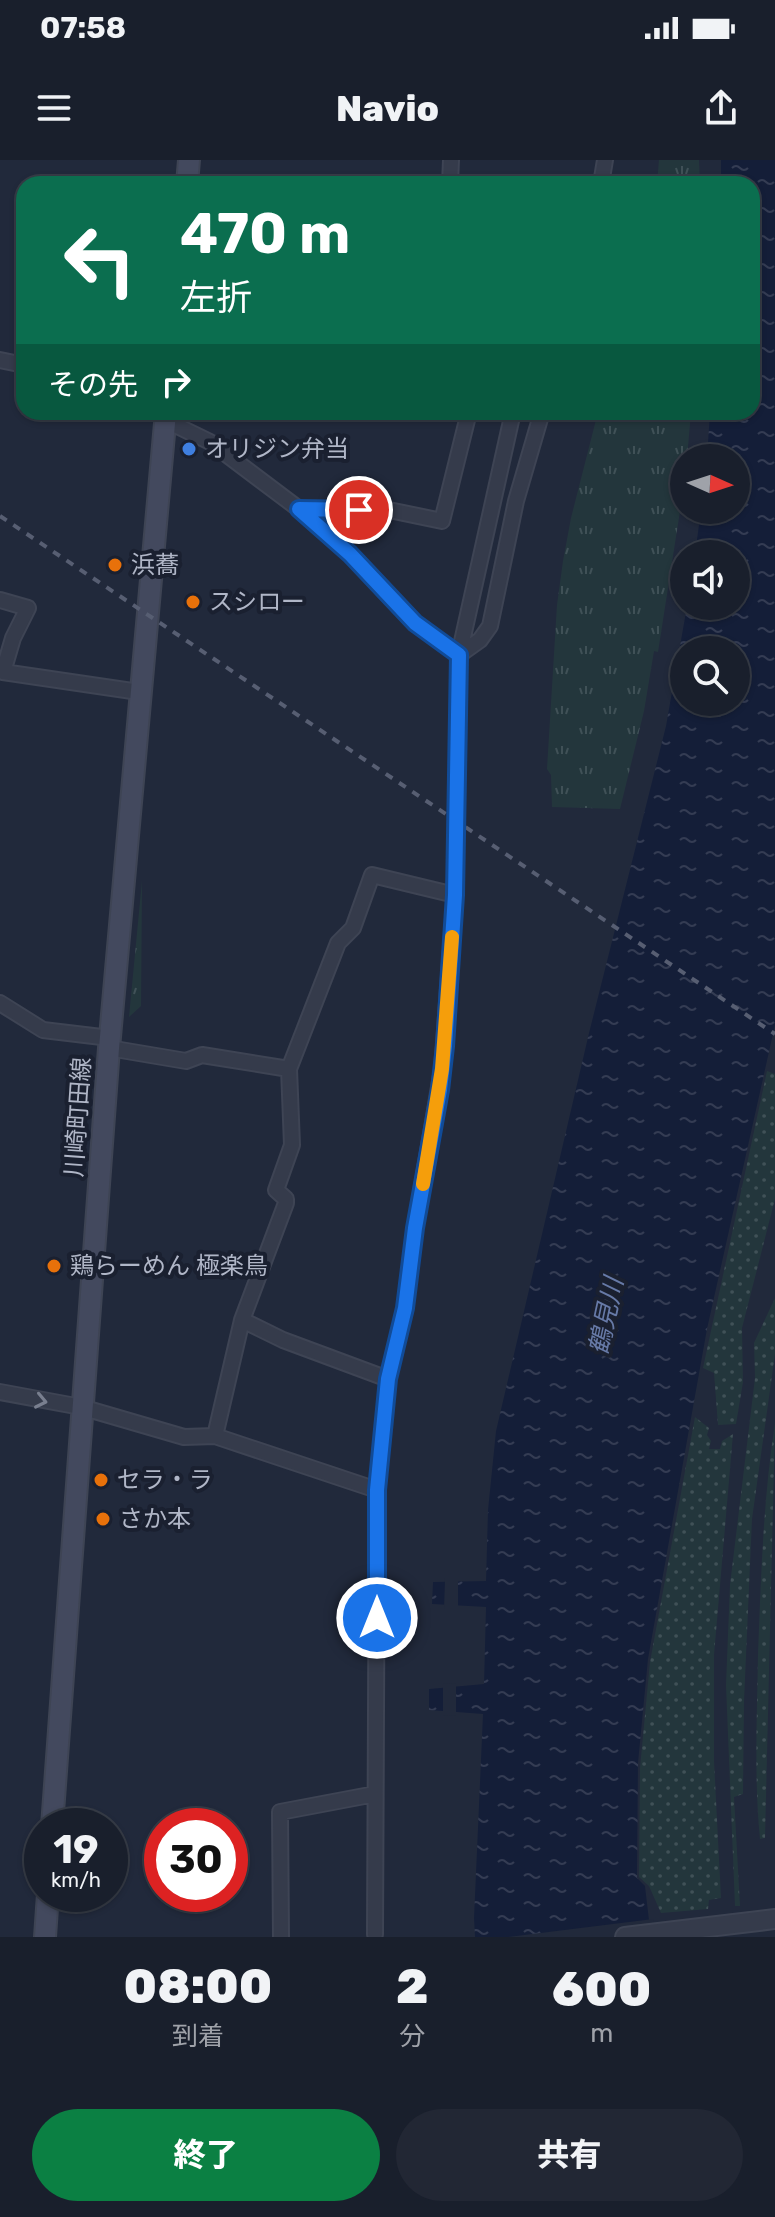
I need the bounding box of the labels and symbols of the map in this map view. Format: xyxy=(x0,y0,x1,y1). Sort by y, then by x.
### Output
place label: オリジン弁当 xyxy=(205,435,349,463)
marker: オリジン弁当 xyxy=(180,440,198,458)
north arrow xyxy=(670,444,750,524)
pin xyxy=(325,476,393,544)
place label: 浜蕎 xyxy=(131,551,179,579)
marker: 浜蕎 xyxy=(106,556,124,574)
place label: スシロー xyxy=(209,588,305,616)
marker: スシロー xyxy=(184,593,202,611)
street label: 川崎町田線 xyxy=(60,1056,96,1178)
place label: 鶏らーめん 極楽鳥 xyxy=(70,1252,268,1280)
marker: 鶏らーめん 極楽鳥 xyxy=(45,1257,63,1275)
water label: 鶴見川 xyxy=(583,1272,630,1357)
one-way arrow xyxy=(33,1392,47,1409)
place label: セラ・ラ xyxy=(117,1466,213,1494)
marker: セラ・ラ xyxy=(92,1471,110,1489)
place label: さか本 xyxy=(119,1505,191,1533)
marker: さか本 xyxy=(94,1510,112,1528)
position arrow xyxy=(335,1576,419,1660)
speed limit sign: 30 xyxy=(144,1808,248,1912)

